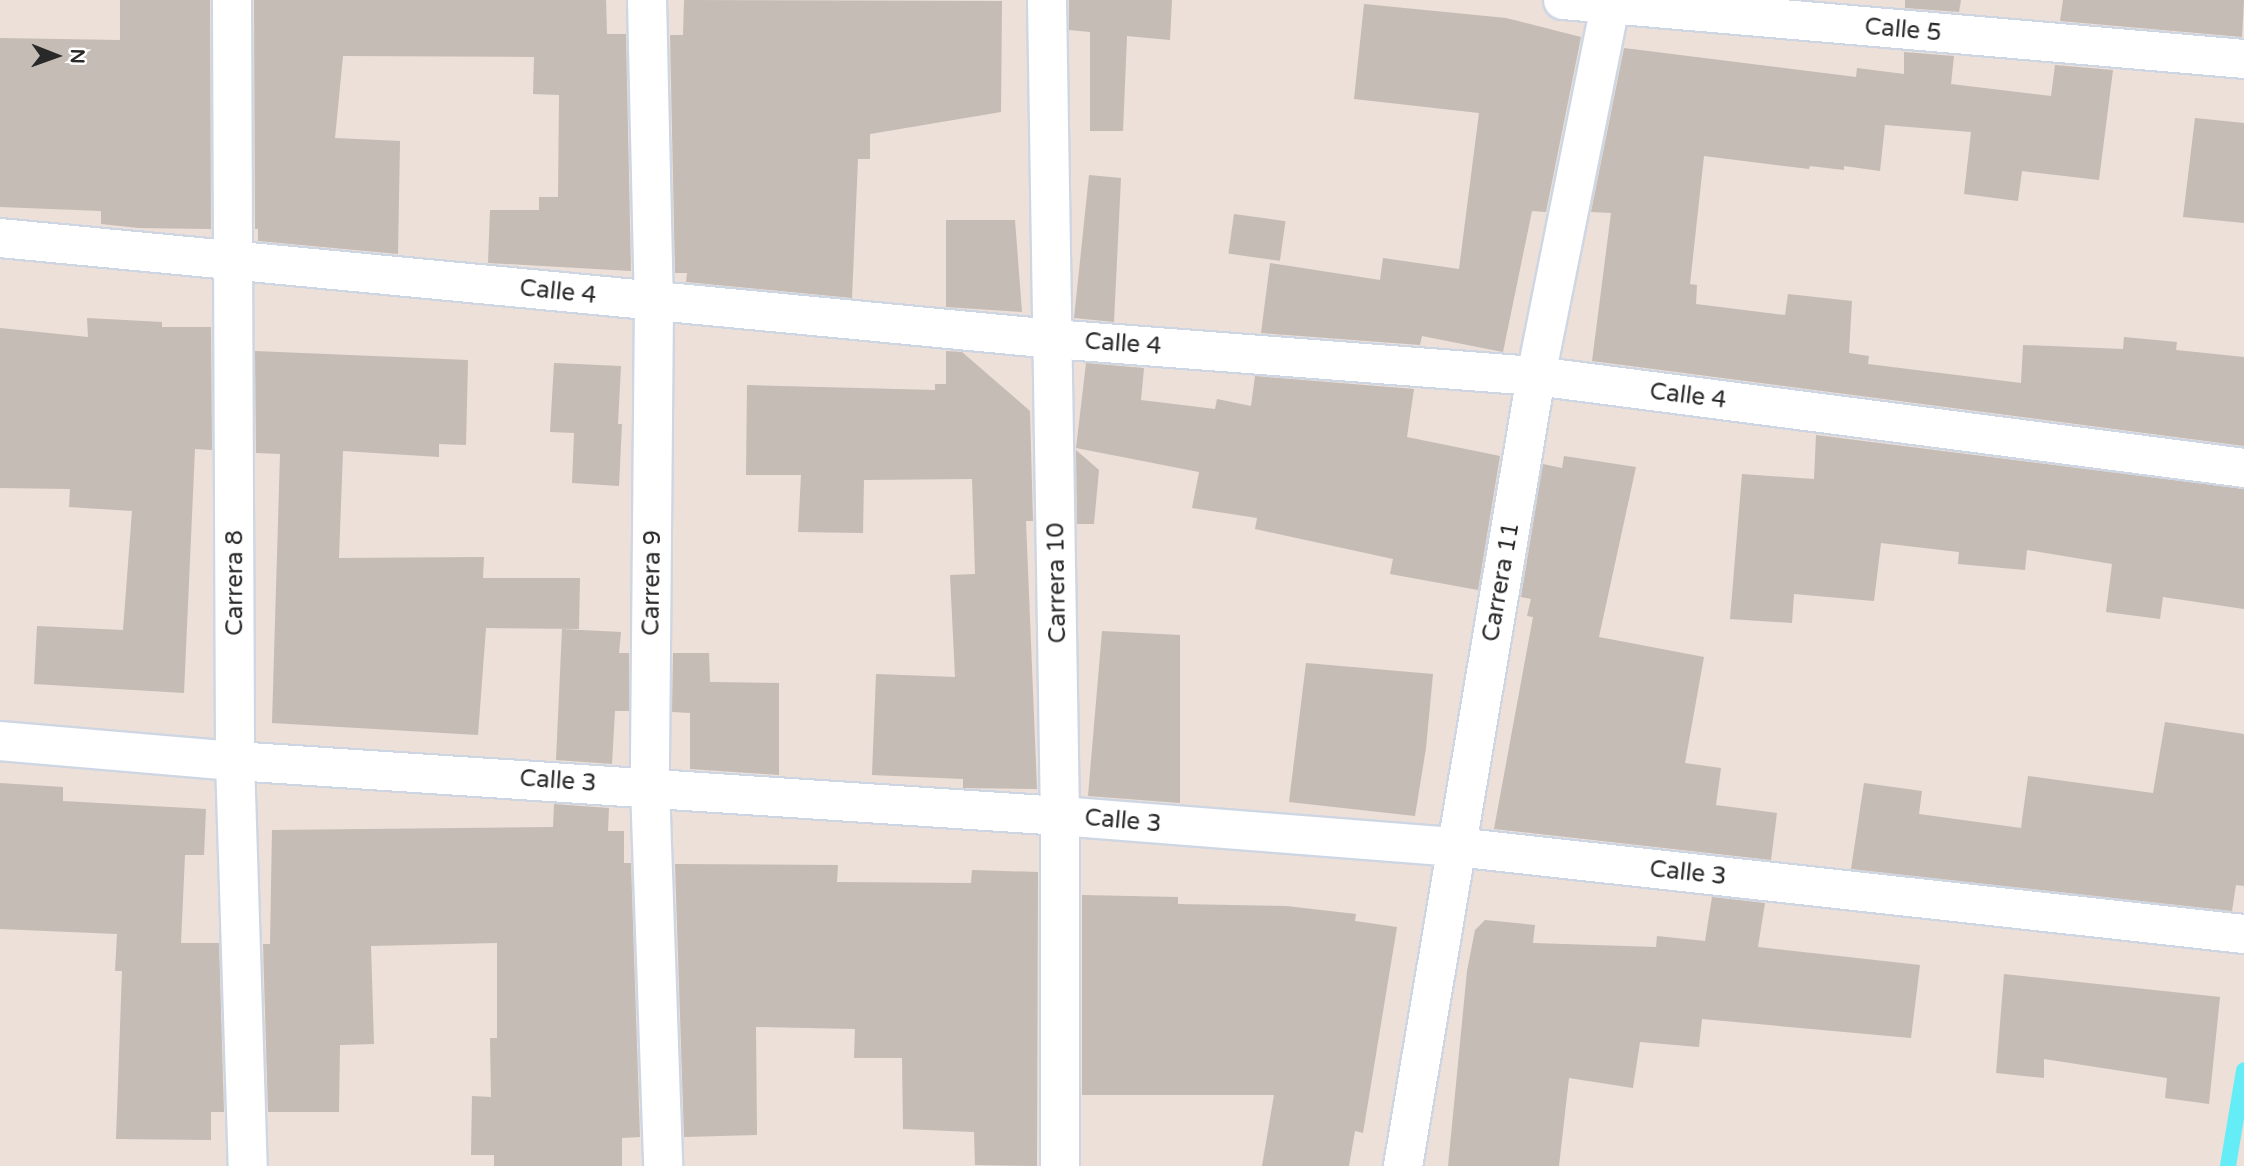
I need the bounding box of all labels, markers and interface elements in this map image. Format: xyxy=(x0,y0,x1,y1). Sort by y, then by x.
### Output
street label: Calle 5 xyxy=(1863,12,1943,48)
north arrow xyxy=(21,21,91,91)
text: N xyxy=(66,49,88,64)
street label: Calle 4 xyxy=(518,274,598,310)
street label: Calle 4 xyxy=(1084,327,1162,361)
street label: Calle 4 xyxy=(1648,377,1728,415)
street label: Carrera 11 xyxy=(1476,520,1526,644)
street label: Carrera 10 xyxy=(1042,522,1072,644)
street label: Carrera 8 xyxy=(221,530,249,636)
street label: Carrera 9 xyxy=(637,530,667,636)
street label: Calle 3 xyxy=(519,764,597,798)
street label: Calle 3 xyxy=(1083,803,1163,839)
street label: Calle 3 xyxy=(1648,855,1728,891)

